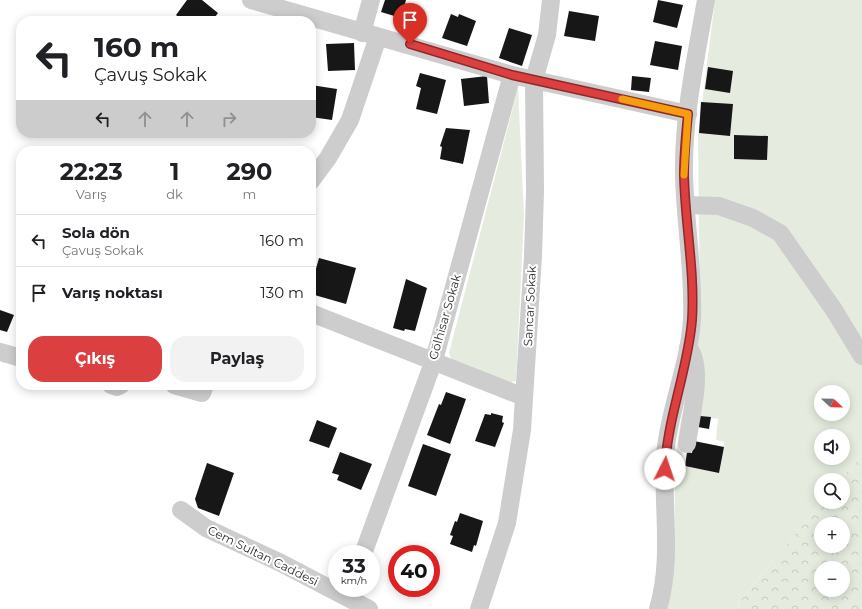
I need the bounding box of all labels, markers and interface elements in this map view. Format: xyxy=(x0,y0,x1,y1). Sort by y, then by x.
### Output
pin xyxy=(393,3,427,44)
icon: arrive xyxy=(399,9,421,31)
text: 160 m xyxy=(94,30,179,64)
icon: left xyxy=(28,32,80,84)
text: Çavuş Sokak xyxy=(94,64,207,86)
icon: left xyxy=(92,108,114,130)
icon: ahead xyxy=(134,108,156,130)
icon: ahead xyxy=(176,108,198,130)
icon: right xyxy=(218,108,240,130)
text: 22:23 xyxy=(60,157,123,186)
text: 1 xyxy=(170,157,179,186)
text: 290 xyxy=(227,157,272,186)
text: Varış xyxy=(76,186,107,202)
text: dk xyxy=(166,186,183,202)
text: m xyxy=(243,186,256,202)
text: Sola dön xyxy=(62,223,130,242)
icon: left xyxy=(28,230,50,252)
text: 160 m xyxy=(260,231,304,250)
text: Çavuş Sokak xyxy=(62,242,143,258)
street label: Sancar Sokak xyxy=(520,265,539,347)
street label: Gölhisar Sokak xyxy=(425,271,464,361)
icon: arrive xyxy=(28,282,50,304)
text: Varış noktası xyxy=(62,283,163,302)
text: 130 m xyxy=(260,283,304,302)
button: Çıkış xyxy=(28,336,162,382)
button: Paylaş xyxy=(170,336,304,382)
north arrow xyxy=(814,385,850,421)
map controls xyxy=(814,385,850,597)
button: sound xyxy=(814,429,850,465)
position arrow xyxy=(644,448,686,490)
button: search xyxy=(814,473,850,509)
button: + xyxy=(814,517,850,553)
street label: Cem Sultan Caddesi xyxy=(206,522,321,589)
speed limit sign: 40 xyxy=(388,545,440,597)
text: 33 xyxy=(342,554,366,578)
button: − xyxy=(814,561,850,597)
text: km/h xyxy=(341,574,367,587)

